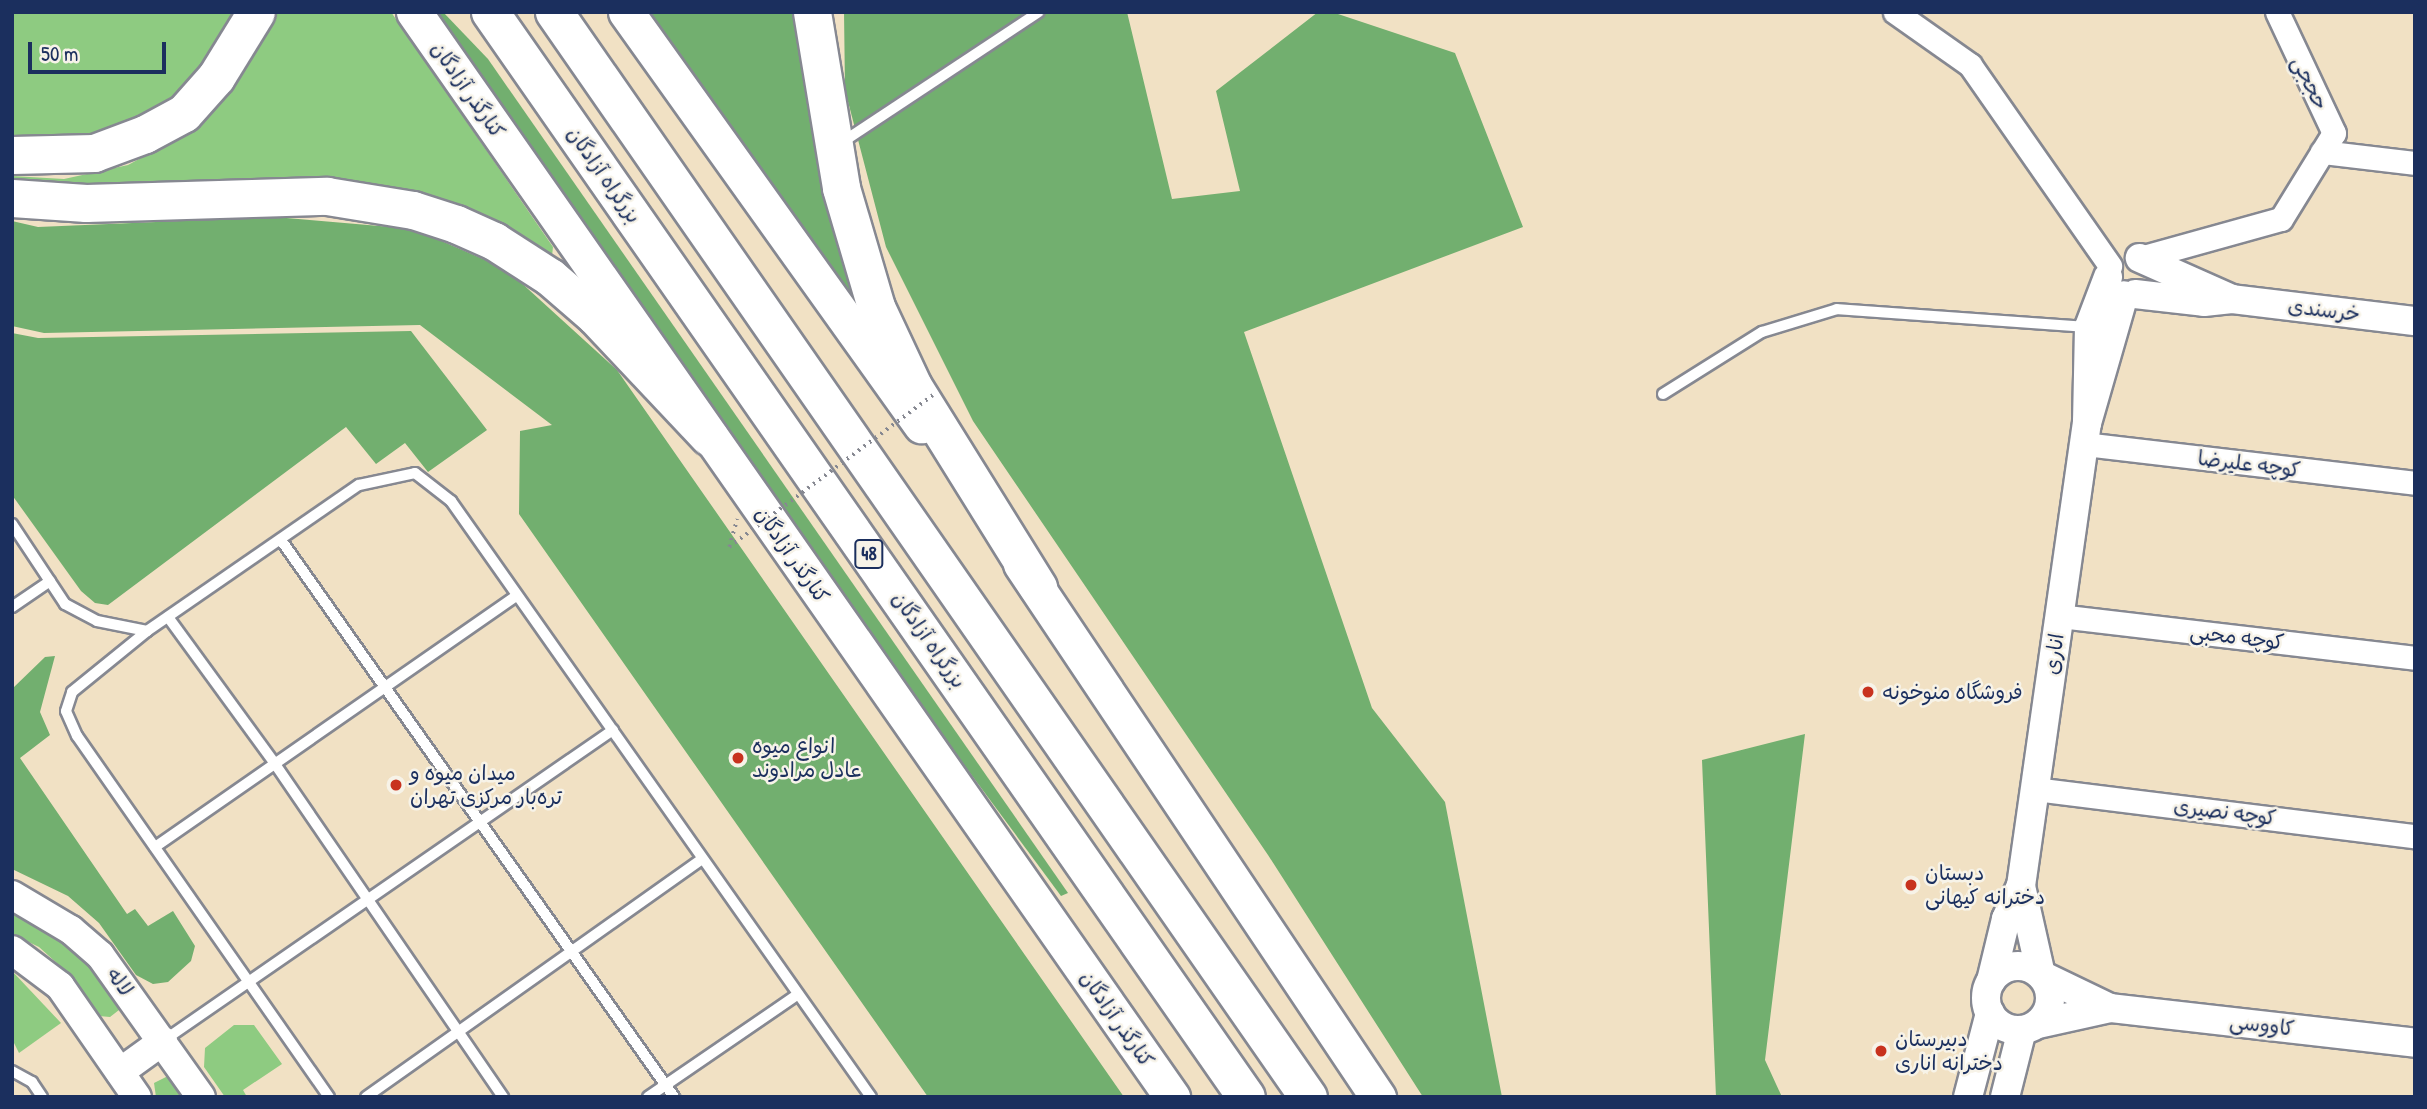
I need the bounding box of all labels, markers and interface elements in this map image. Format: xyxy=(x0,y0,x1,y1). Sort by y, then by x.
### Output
scale bar xyxy=(32,28,170,72)
street label: کنارگذر آزادگان xyxy=(426,37,510,143)
text: 50 m xyxy=(41,39,78,68)
street label: حججی xyxy=(2286,52,2334,114)
street label: بزرگراه آزادگان xyxy=(562,122,646,228)
street label: خرسندی xyxy=(2286,293,2362,327)
street label: کوچه علیرضا xyxy=(2196,445,2302,483)
street label: کنارگذر آزادگان xyxy=(750,502,834,608)
road number: 48 xyxy=(853,538,885,569)
street label: بزرگراه آزادگان xyxy=(887,587,971,693)
street label: کوچه محبی xyxy=(2189,619,2285,655)
street label: اناری xyxy=(2039,632,2069,676)
place label: فروشگاه منوخونه xyxy=(1882,679,2023,705)
marker: فروشگاه منوخونه xyxy=(1860,684,1876,700)
place label: انواع میوه عادل مرادوند xyxy=(752,733,863,783)
marker: انواع میوه عادل مرادوند xyxy=(730,750,746,766)
place label: میدان میوه و تره‌بار مرکزی تهران xyxy=(410,760,562,810)
marker: میدان میوه و تره‌بار مرکزی تهران xyxy=(388,777,404,793)
street label: کوچه نصیری xyxy=(2172,793,2278,831)
place label: دبستان دخترانه کیهانی xyxy=(1925,860,2045,910)
marker: دبستان دخترانه کیهانی xyxy=(1903,877,1919,893)
street label: لاله xyxy=(101,963,139,1001)
street label: کنارگذر آزادگان xyxy=(1075,966,1159,1072)
street label: کاووسی xyxy=(2228,1009,2296,1041)
place label: دبیرستان دخترانه اناری xyxy=(1895,1026,2003,1076)
marker: دبیرستان دخترانه اناری xyxy=(1873,1043,1889,1059)

